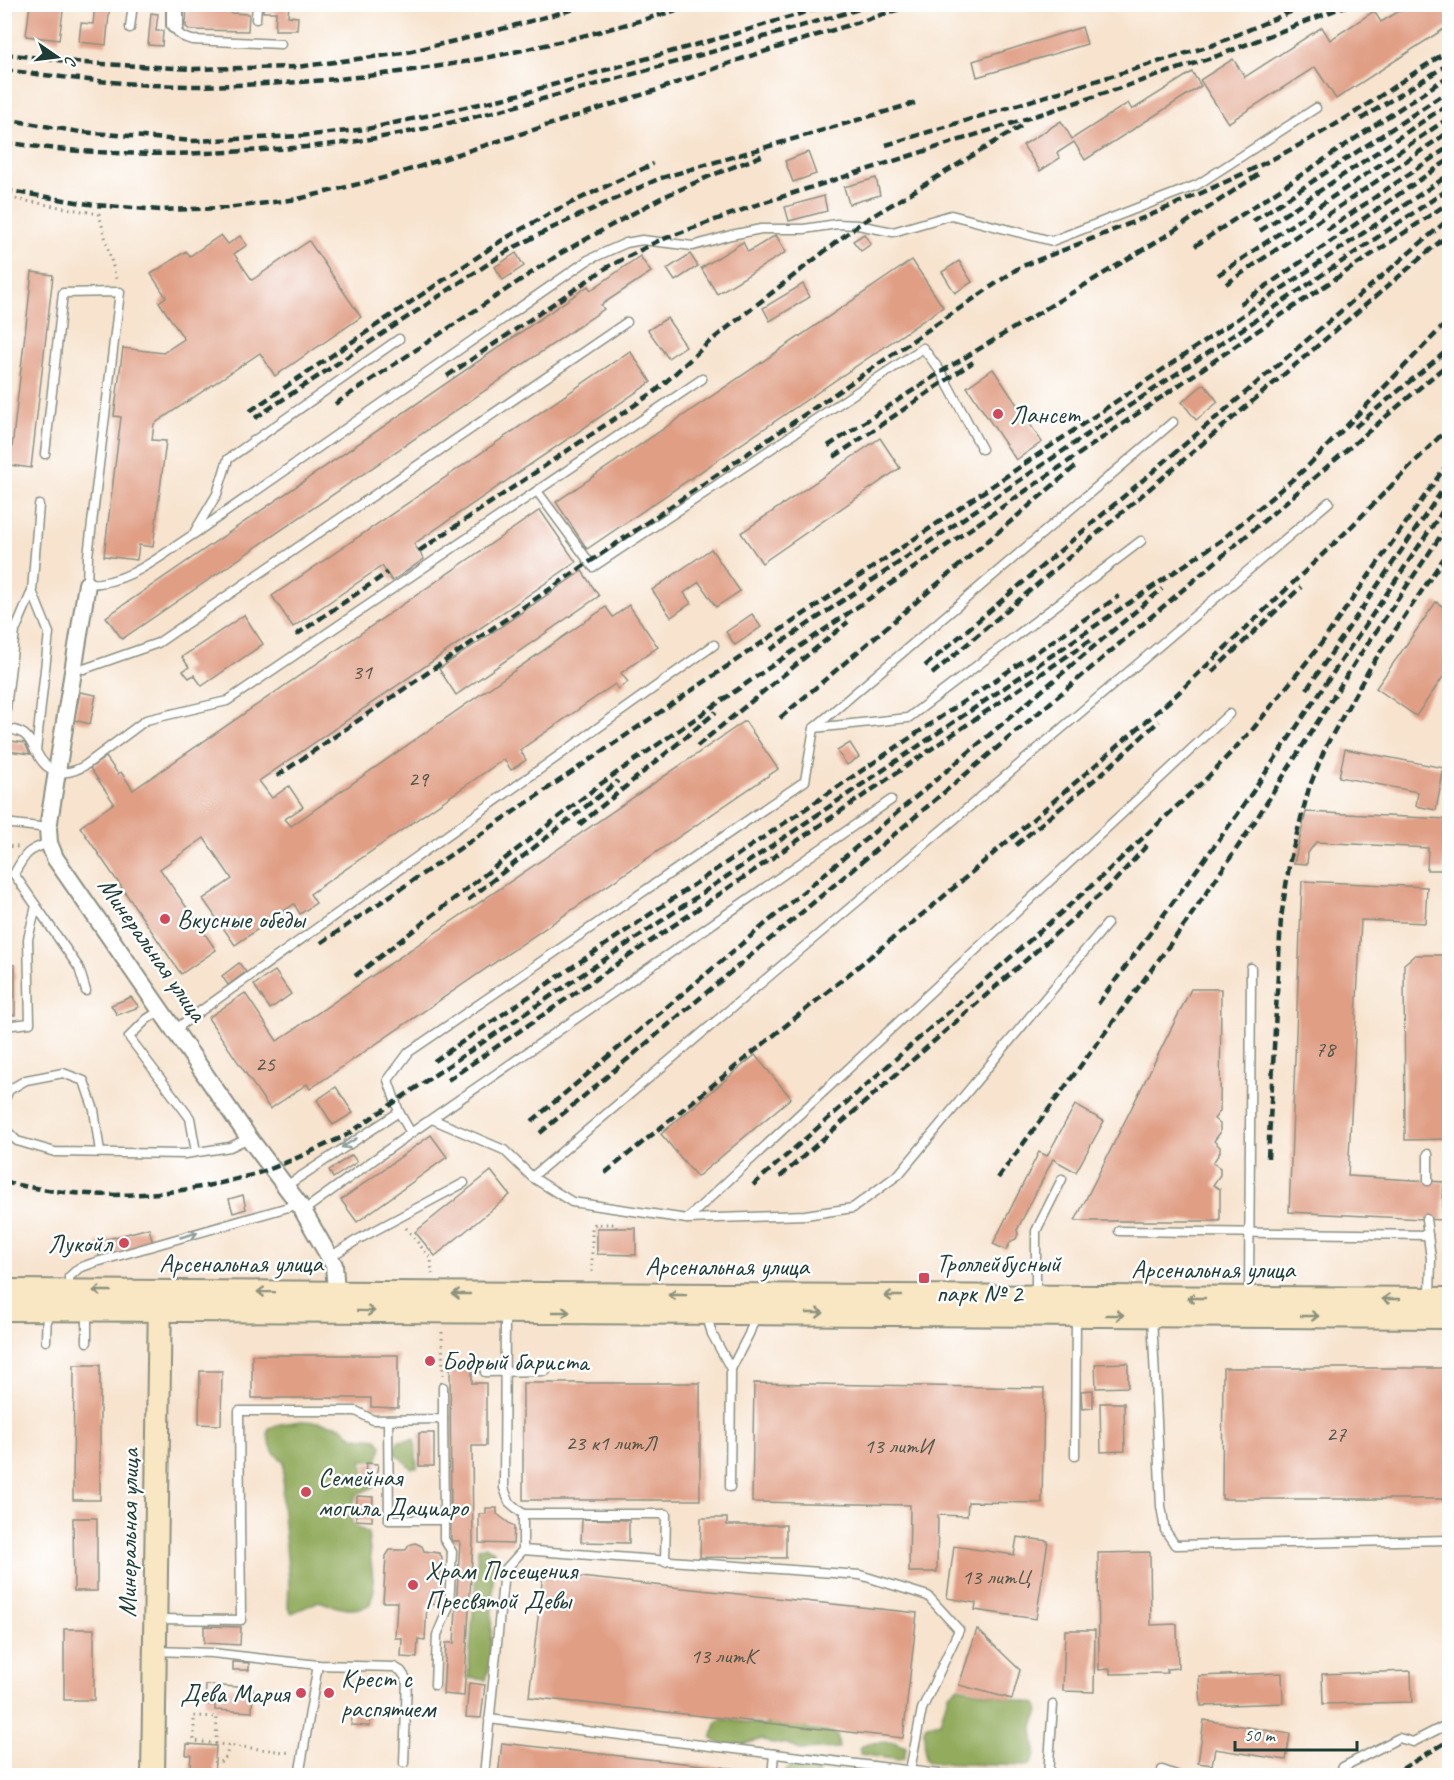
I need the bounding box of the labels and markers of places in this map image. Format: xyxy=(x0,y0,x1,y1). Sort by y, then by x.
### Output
place label: Лансет xyxy=(1010,398,1081,431)
marker: Лансет xyxy=(991,407,1005,421)
place label: Вкусные обеды xyxy=(177,903,307,936)
marker: Вкусные обеды xyxy=(158,912,172,926)
place label: Лукойл xyxy=(48,1227,114,1260)
marker: Лукойл xyxy=(117,1236,131,1250)
place label: Троллейбусный парк № 2 xyxy=(936,1247,1063,1310)
marker: Троллейбусный парк № 2 xyxy=(917,1271,931,1285)
place label: Бодрый бариста xyxy=(442,1345,590,1378)
marker: Бодрый бариста xyxy=(423,1354,437,1368)
place label: Семейная могила Дациаро xyxy=(318,1461,470,1524)
marker: Семейная могила Дациаро xyxy=(299,1485,313,1499)
place label: Храм Посещения Пресвятой Девы xyxy=(425,1554,579,1617)
marker: Храм Посещения Пресвятой Девы xyxy=(406,1578,420,1592)
place label: Крест с распятием xyxy=(341,1662,437,1725)
place label: Дева Мария xyxy=(180,1677,291,1710)
marker: Дева Мария xyxy=(294,1686,308,1700)
marker: Крест с распятием xyxy=(322,1686,336,1700)

